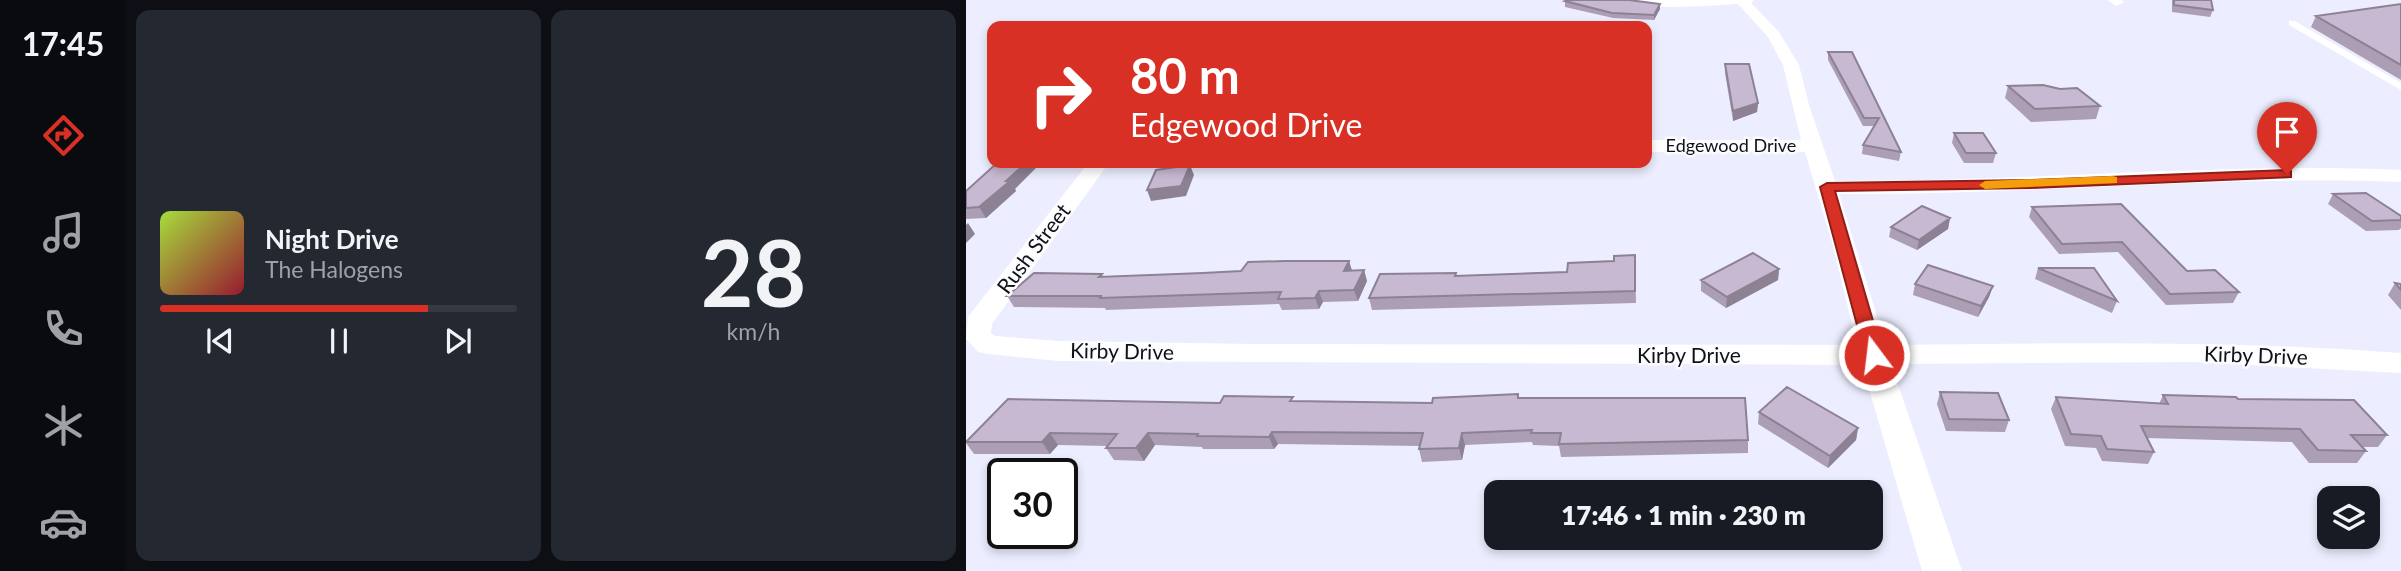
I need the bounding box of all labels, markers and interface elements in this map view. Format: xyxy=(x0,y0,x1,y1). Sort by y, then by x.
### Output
text: 17:45 xyxy=(22,24,104,63)
text: 80 m xyxy=(1130,46,1240,104)
icon: right xyxy=(1015,49,1106,140)
pin xyxy=(2257,102,2317,174)
text: Edgewood Drive xyxy=(1130,105,1362,144)
icon: directions xyxy=(39,111,88,160)
icon: arrive xyxy=(2268,113,2306,151)
street label: Edgewood Drive xyxy=(1666,134,1796,156)
street label: Rush Street xyxy=(991,198,1075,298)
icon: music xyxy=(39,208,88,257)
text: 28 xyxy=(701,217,806,326)
text: Night Drive xyxy=(265,223,399,255)
text: The Halogens xyxy=(265,255,403,283)
icon: phone xyxy=(39,304,88,353)
text: km/h xyxy=(727,317,780,345)
position arrow xyxy=(1837,318,1911,392)
icon: previous xyxy=(201,322,239,360)
icon: pause xyxy=(320,322,358,360)
icon: next xyxy=(439,322,477,360)
street label: Kirby Drive xyxy=(1070,337,1174,364)
street label: Kirby Drive xyxy=(2204,340,2308,369)
street label: Kirby Drive xyxy=(1637,342,1741,367)
icon: climate xyxy=(39,401,88,450)
speed limit sign: 30 xyxy=(987,458,1078,549)
map controls xyxy=(2317,486,2380,549)
button: layers xyxy=(2317,486,2380,549)
icon: car xyxy=(39,498,88,547)
text: 17:46 · 1 min · 230 m xyxy=(1561,499,1806,531)

